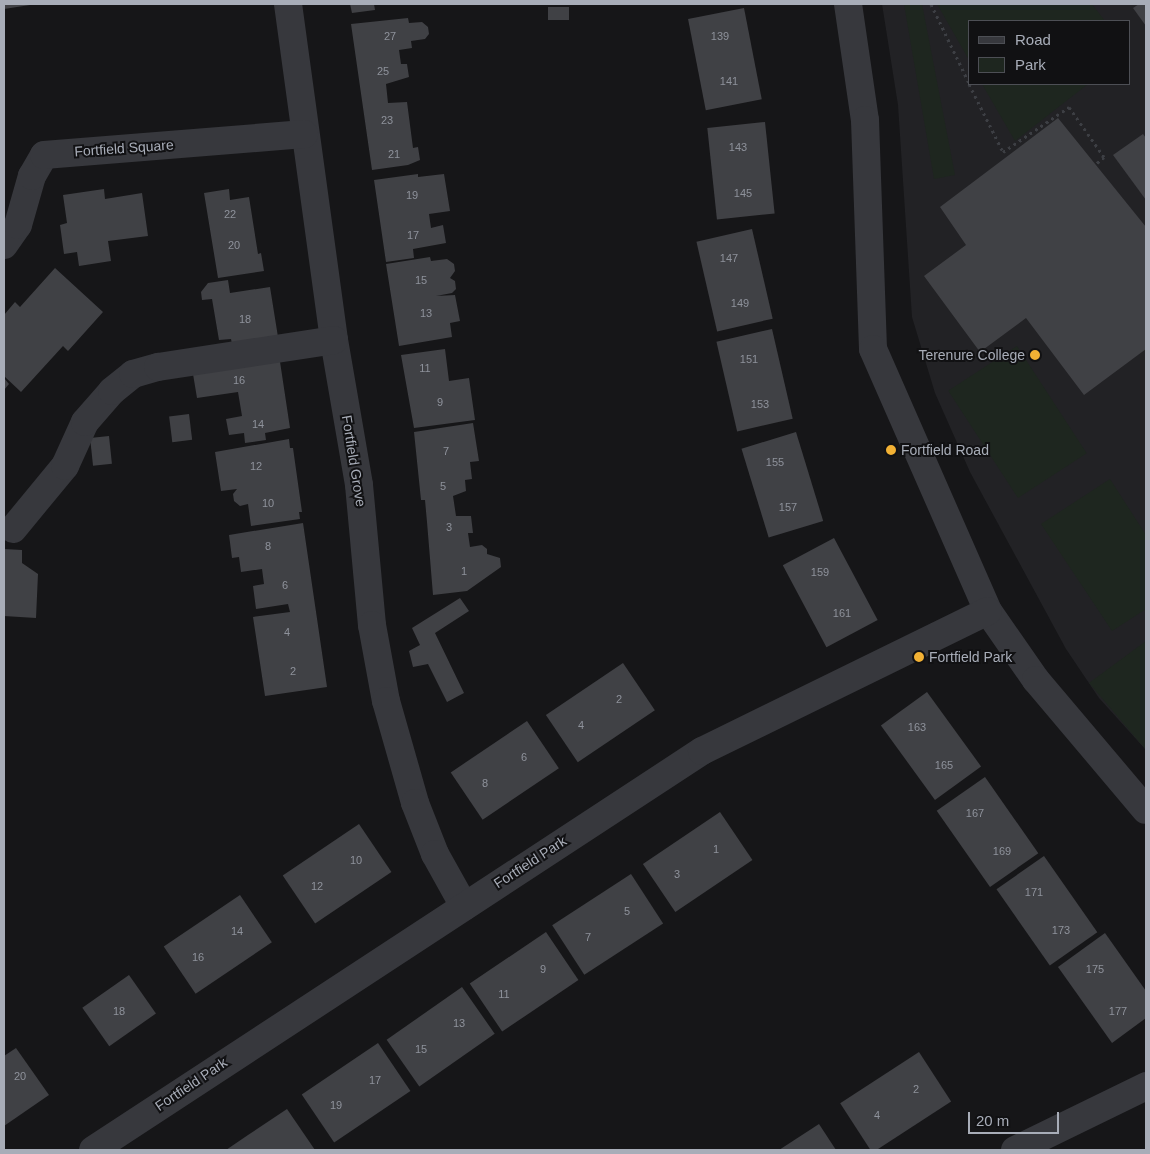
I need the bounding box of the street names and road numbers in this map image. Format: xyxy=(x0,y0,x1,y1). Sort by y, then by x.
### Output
street label: Fortfield Square xyxy=(74,136,174,160)
street label: Fortfield Grove xyxy=(338,414,370,508)
street label: Fortfield Park xyxy=(491,832,569,892)
street label: Fortfield Park xyxy=(152,1054,230,1114)

